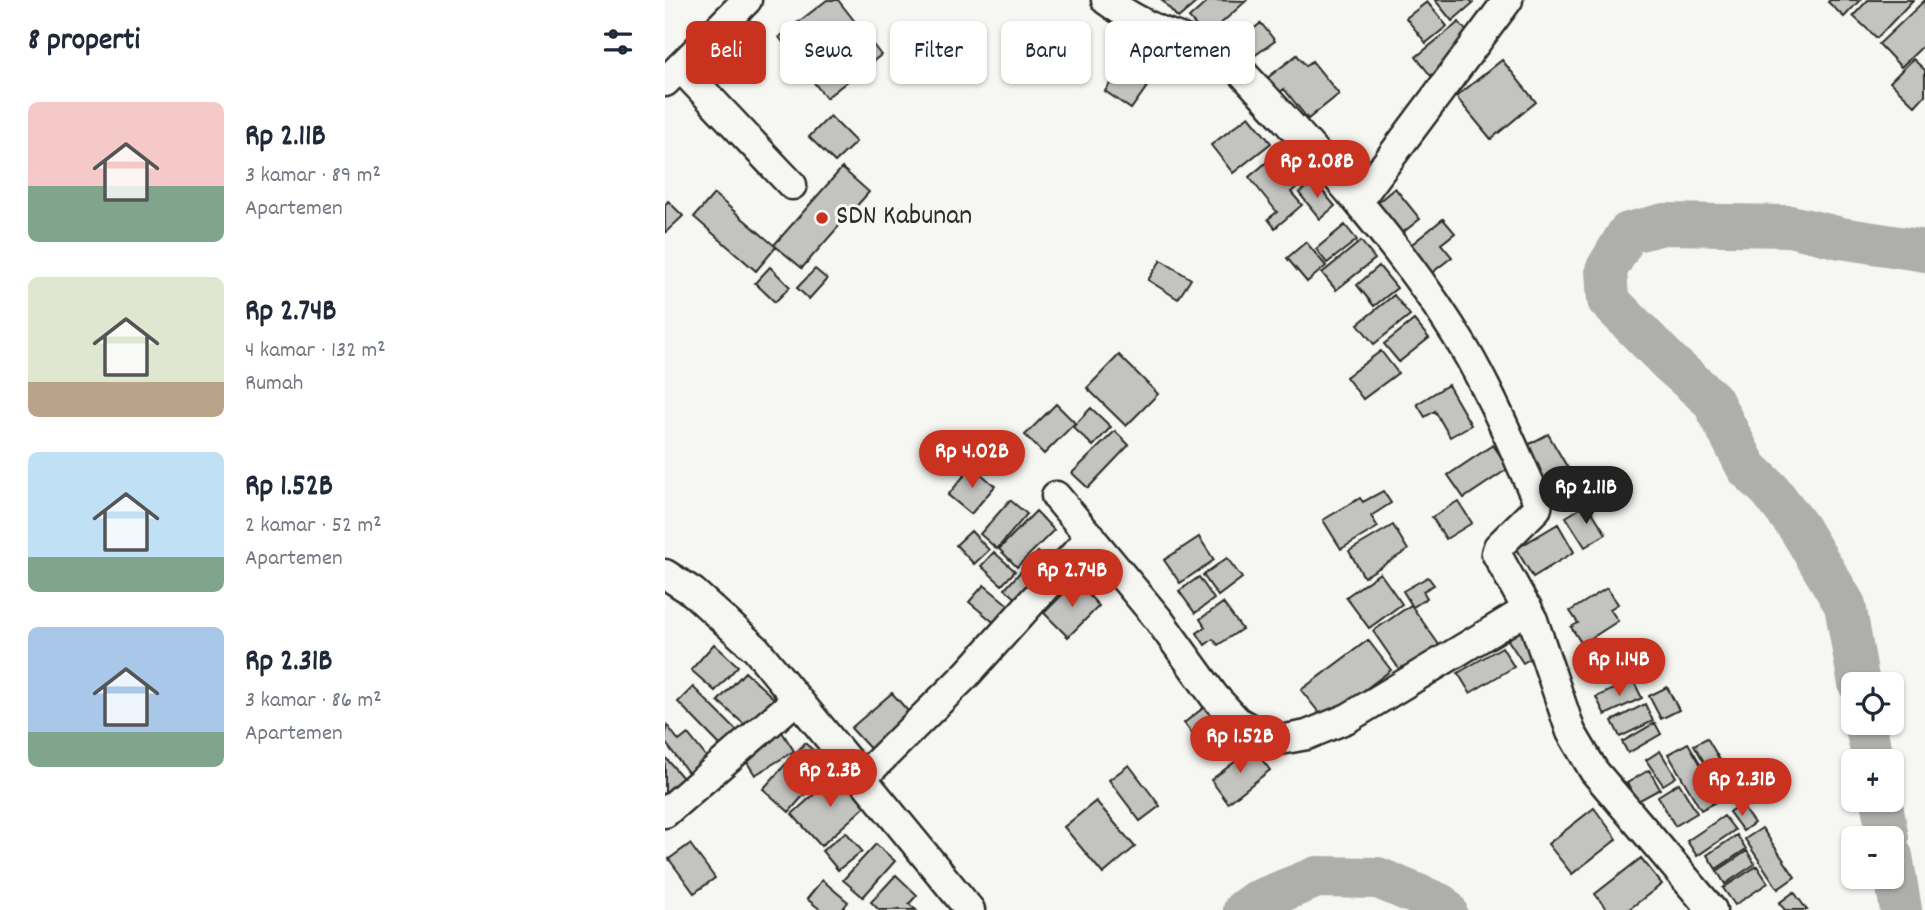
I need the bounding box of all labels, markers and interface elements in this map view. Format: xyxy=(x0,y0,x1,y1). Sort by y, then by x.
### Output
text: 8 properti xyxy=(28,21,140,64)
chip: Beli xyxy=(686,21,766,84)
chip: Sewa xyxy=(780,21,876,84)
chip: Filter xyxy=(890,21,987,84)
chip: Baru xyxy=(1001,21,1091,84)
chip: Apartemen xyxy=(1105,21,1255,84)
icon: filters xyxy=(599,23,637,61)
text: Rp 2.11B xyxy=(245,117,326,160)
icon: home xyxy=(84,130,168,214)
pin: Rp 2.08B xyxy=(1245,140,1389,200)
text: Rp 2.08B xyxy=(1280,146,1354,179)
text: 3 kamar · 89 m² xyxy=(245,160,381,193)
text: Apartemen xyxy=(245,193,343,226)
place label: SDN Kabunan xyxy=(836,198,972,238)
marker: SDN Kabunan xyxy=(814,210,830,226)
text: Rp 2.74B xyxy=(245,292,337,335)
icon: home xyxy=(84,305,168,389)
text: 4 kamar · 132 m² xyxy=(245,335,386,368)
text: Rumah xyxy=(245,368,303,401)
pin: Rp 4.02B xyxy=(900,430,1044,490)
text: Rp 4.02B xyxy=(935,436,1009,469)
pin: Rp 2.11B xyxy=(1514,466,1658,526)
text: Rp 1.52B xyxy=(245,467,333,510)
text: Rp 2.11B xyxy=(1555,472,1617,505)
icon: home xyxy=(84,480,168,564)
text: 2 kamar · 52 m² xyxy=(245,510,382,543)
text: Apartemen xyxy=(245,543,343,576)
pin: Rp 2.74B xyxy=(1000,550,1144,609)
text: Rp 2.74B xyxy=(1037,555,1107,588)
pin: Rp 1.14B xyxy=(1547,638,1691,698)
text: Rp 2.31B xyxy=(245,642,333,685)
text: Rp 1.14B xyxy=(1588,644,1650,677)
icon: home xyxy=(84,655,168,739)
map controls xyxy=(1841,672,1904,889)
button: locate xyxy=(1841,672,1904,735)
text: 3 kamar · 86 m² xyxy=(245,685,382,718)
pin: Rp 1.52B xyxy=(1168,716,1312,775)
text: Apartemen xyxy=(245,718,343,751)
text: Rp 1.52B xyxy=(1206,721,1274,754)
button: + xyxy=(1841,749,1904,812)
pin: Rp 2.3B xyxy=(765,750,895,809)
text: Rp 2.3B xyxy=(799,755,861,788)
pin: Rp 2.31B xyxy=(1670,758,1814,818)
text: Rp 2.31B xyxy=(1708,764,1776,797)
button: − xyxy=(1841,826,1904,889)

